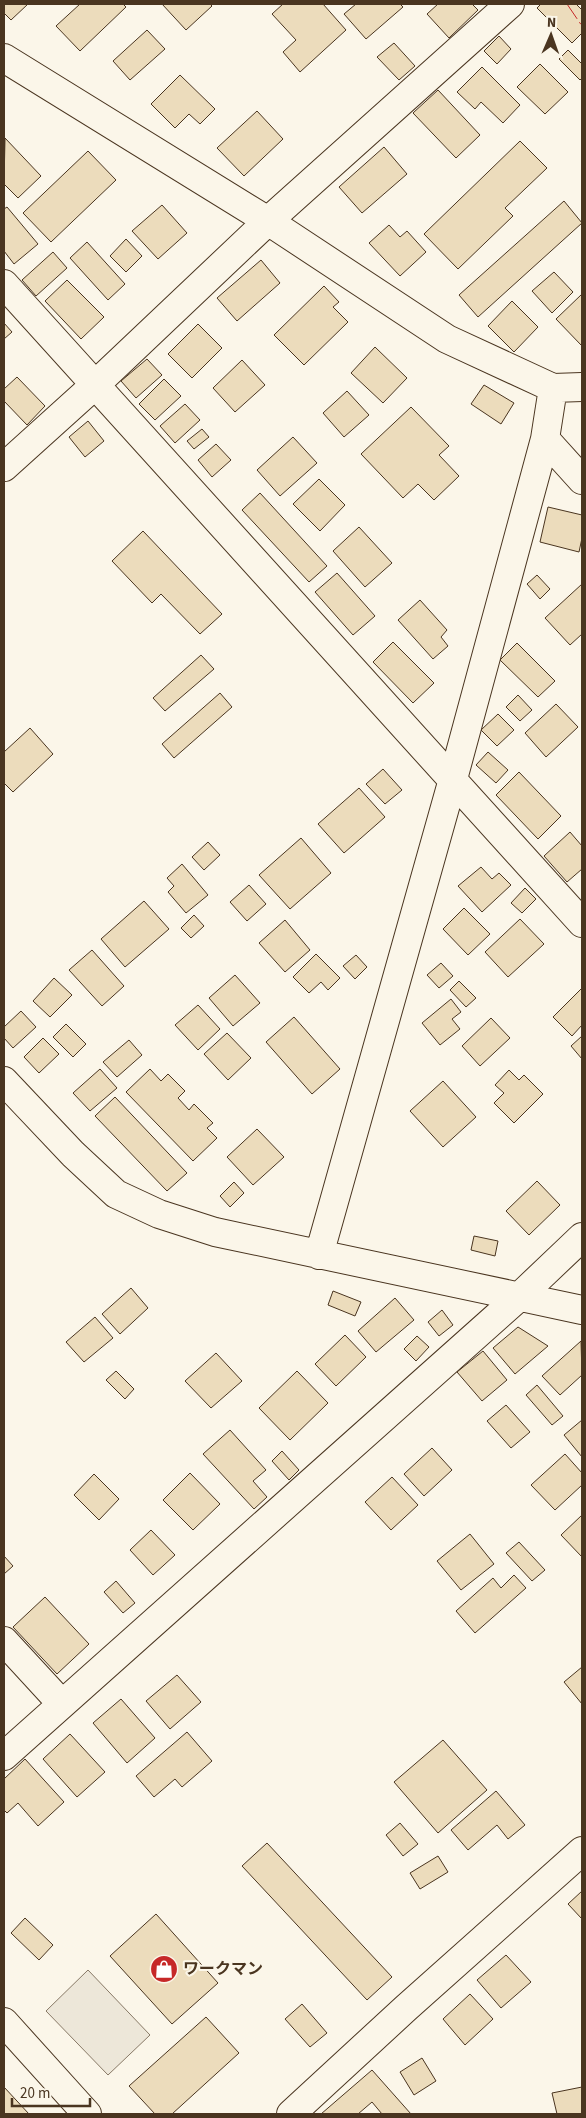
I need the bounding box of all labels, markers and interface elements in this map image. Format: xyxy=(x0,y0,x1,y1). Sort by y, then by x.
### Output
north arrow xyxy=(526,10,576,60)
text: N xyxy=(546,13,556,33)
shop icon: ワークマン xyxy=(149,1954,179,1984)
place label: ワークマン xyxy=(183,1958,263,1980)
scale bar xyxy=(12,2076,90,2108)
text: 20 m xyxy=(20,2083,50,2104)

